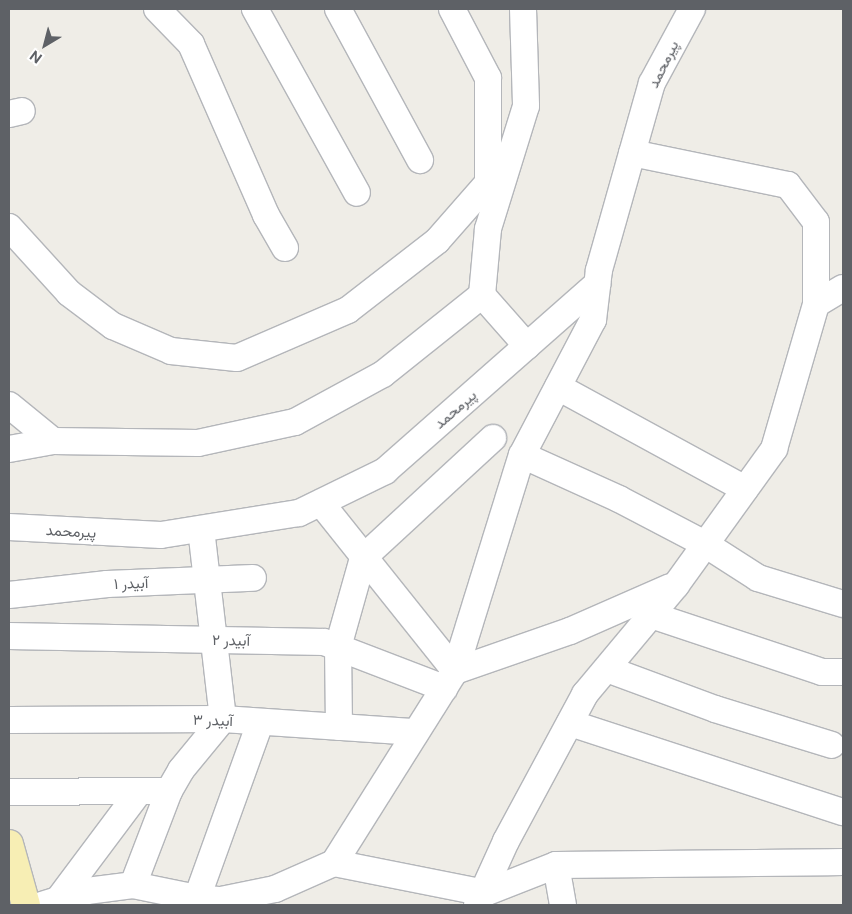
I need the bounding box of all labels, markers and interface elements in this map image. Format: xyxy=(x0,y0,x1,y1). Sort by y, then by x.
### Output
north arrow xyxy=(20,20,70,70)
street label: پیرمحمد xyxy=(644,37,682,91)
text: N xyxy=(27,47,45,67)
street label: پیرمحمد xyxy=(430,386,480,432)
street label: پیرمحمد xyxy=(45,521,97,541)
street label: آبیدر ۱ xyxy=(113,573,149,593)
street label: آبیدر ۲ xyxy=(212,631,250,649)
street label: آبیدر ۳ xyxy=(193,710,233,730)

